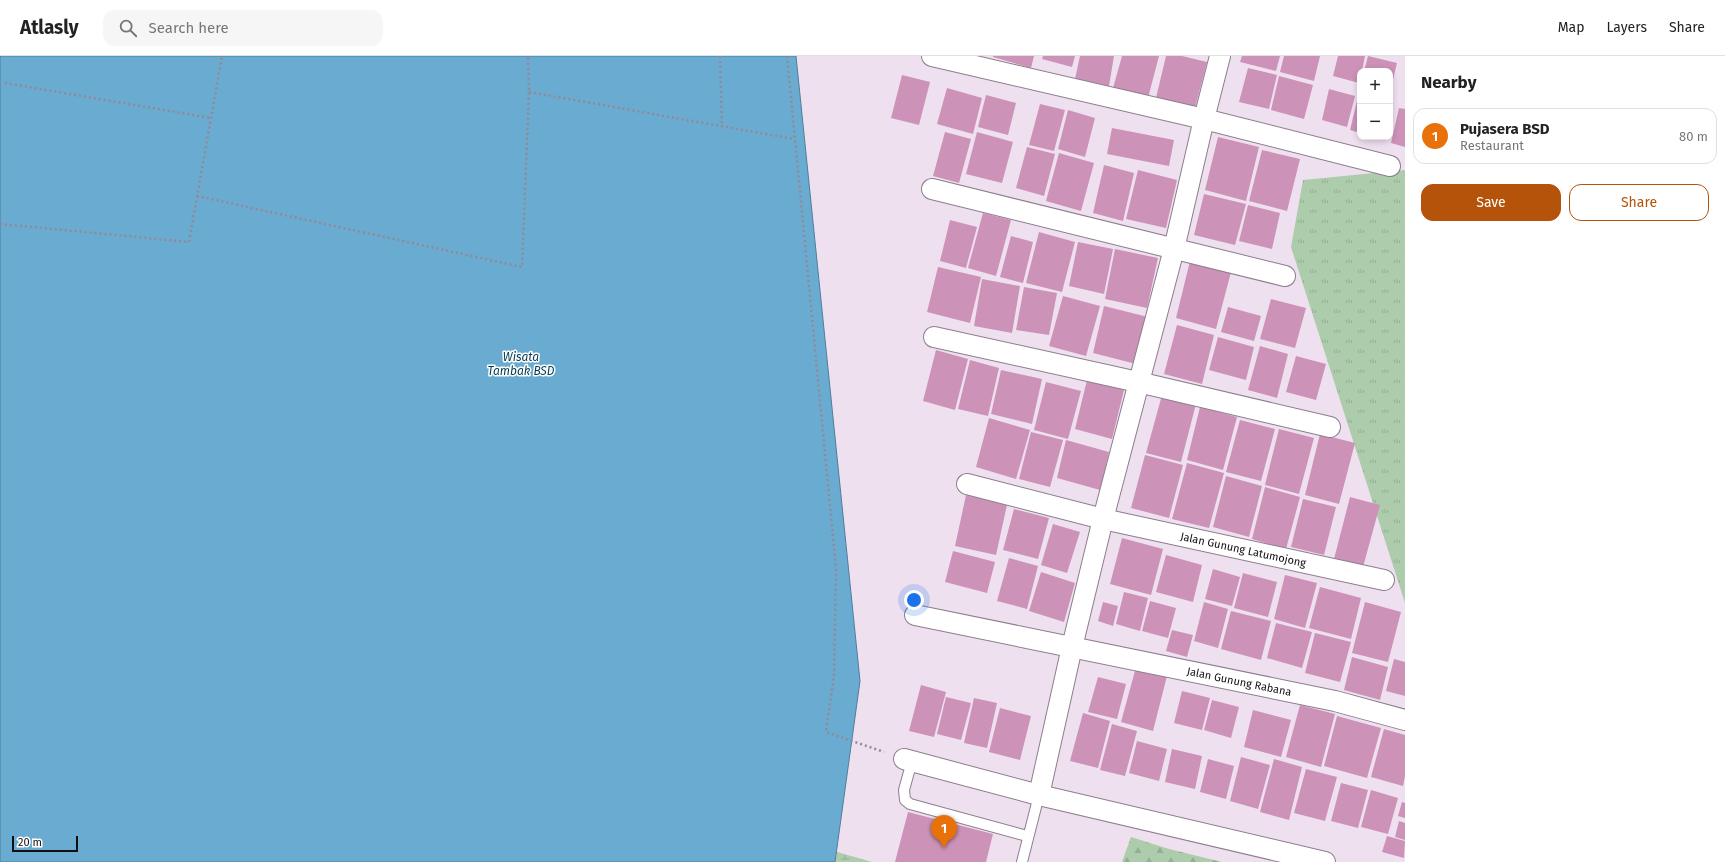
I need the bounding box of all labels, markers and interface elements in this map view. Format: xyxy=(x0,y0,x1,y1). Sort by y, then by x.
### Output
search box xyxy=(103,10,383,46)
text: Atlasly xyxy=(20,16,79,39)
icon: search xyxy=(117,17,139,39)
text: Search here xyxy=(149,19,229,37)
text: Map xyxy=(1558,19,1584,36)
text: Layers xyxy=(1606,19,1647,36)
text: Share xyxy=(1669,19,1705,36)
map controls xyxy=(1357,68,1393,140)
button: + xyxy=(1357,68,1393,104)
text: Nearby xyxy=(1421,72,1476,93)
button: − xyxy=(1357,104,1393,140)
text: Pujasera BSD xyxy=(1460,120,1550,138)
text: 1 xyxy=(1432,129,1438,144)
text: 80 m xyxy=(1679,129,1708,144)
text: Restaurant xyxy=(1460,138,1524,153)
button: Save xyxy=(1421,184,1561,221)
button: Share xyxy=(1569,184,1709,221)
water label: Wisata Tambak BSD xyxy=(487,350,555,378)
street label: Jalan Gunung Latumojong xyxy=(1179,530,1308,570)
your location xyxy=(904,590,924,610)
street label: Jalan Gunung Rabana xyxy=(1186,665,1293,699)
pin: 1 xyxy=(931,815,957,848)
scale bar xyxy=(12,834,78,853)
text: 20 m xyxy=(18,836,42,849)

